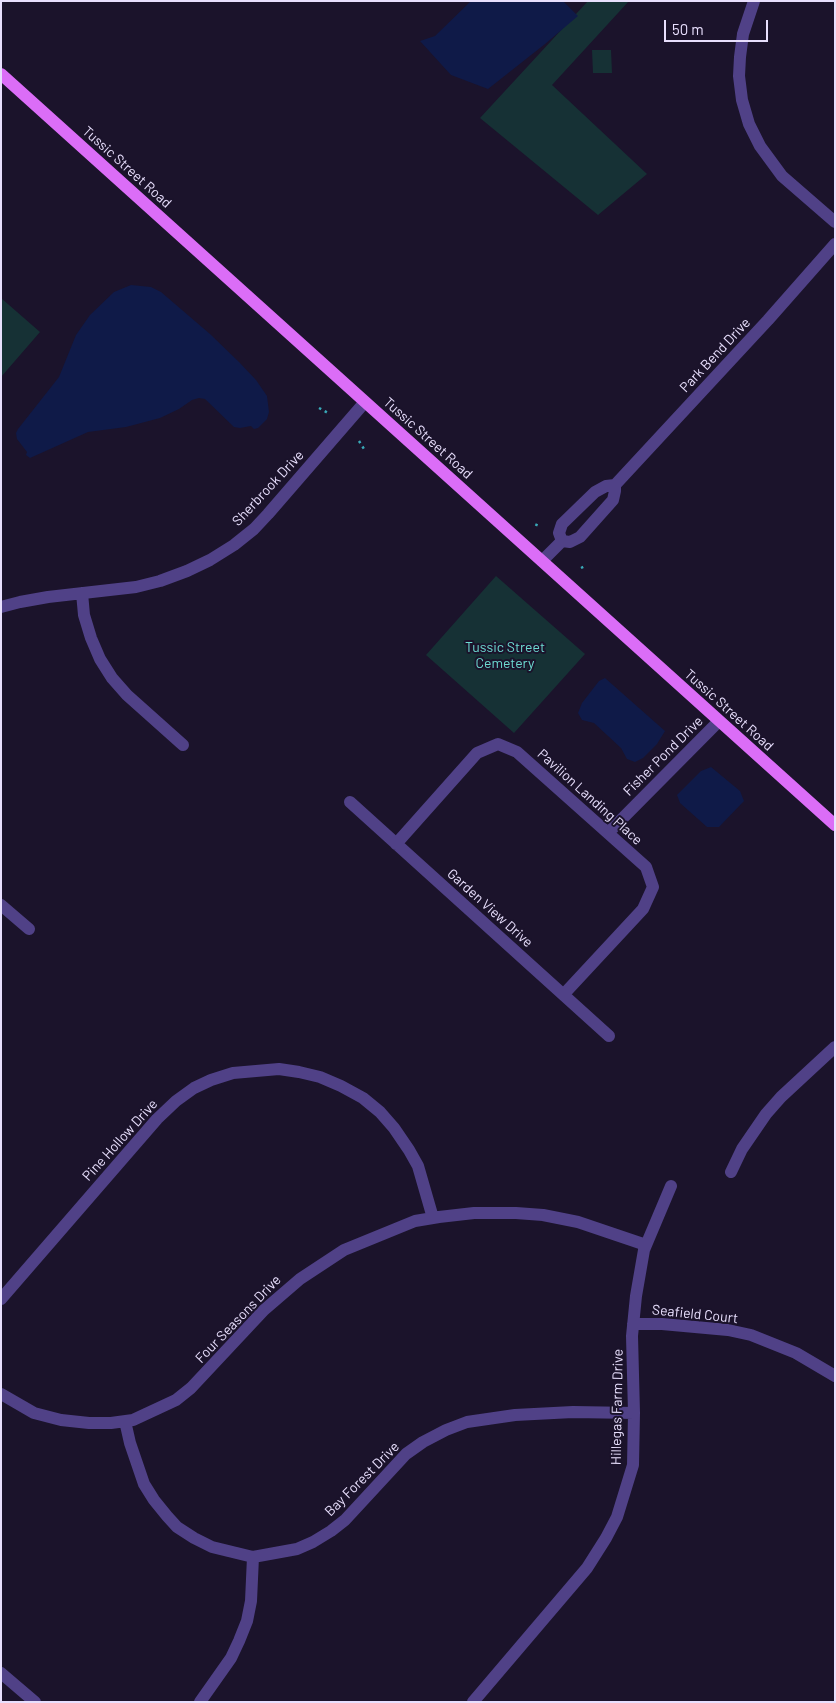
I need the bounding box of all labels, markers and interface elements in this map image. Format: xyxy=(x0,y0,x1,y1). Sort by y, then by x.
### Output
scale bar xyxy=(666,10,770,42)
text: 50 m xyxy=(672,20,704,38)
street label: Tussic Street Road xyxy=(79,123,175,211)
street label: Park Bend Drive xyxy=(676,314,754,396)
street label: Tussic Street Road xyxy=(380,394,476,482)
street label: Sherbrook Drive xyxy=(229,447,307,529)
park label: Tussic Street Cemetery xyxy=(465,639,545,672)
street label: Tussic Street Road xyxy=(681,666,777,754)
street label: Fisher Pond Drive xyxy=(620,713,706,799)
street label: Pavilion Landing Place xyxy=(534,746,646,848)
street label: Garden View Drive xyxy=(444,865,536,951)
street label: Pine Hollow Drive xyxy=(79,1096,161,1184)
street label: Four Seasons Drive xyxy=(192,1272,284,1366)
street label: Seafield Court xyxy=(651,1301,739,1327)
street label: Hillegas Farm Drive xyxy=(608,1349,626,1465)
street label: Bay Forest Drive xyxy=(321,1438,403,1520)

